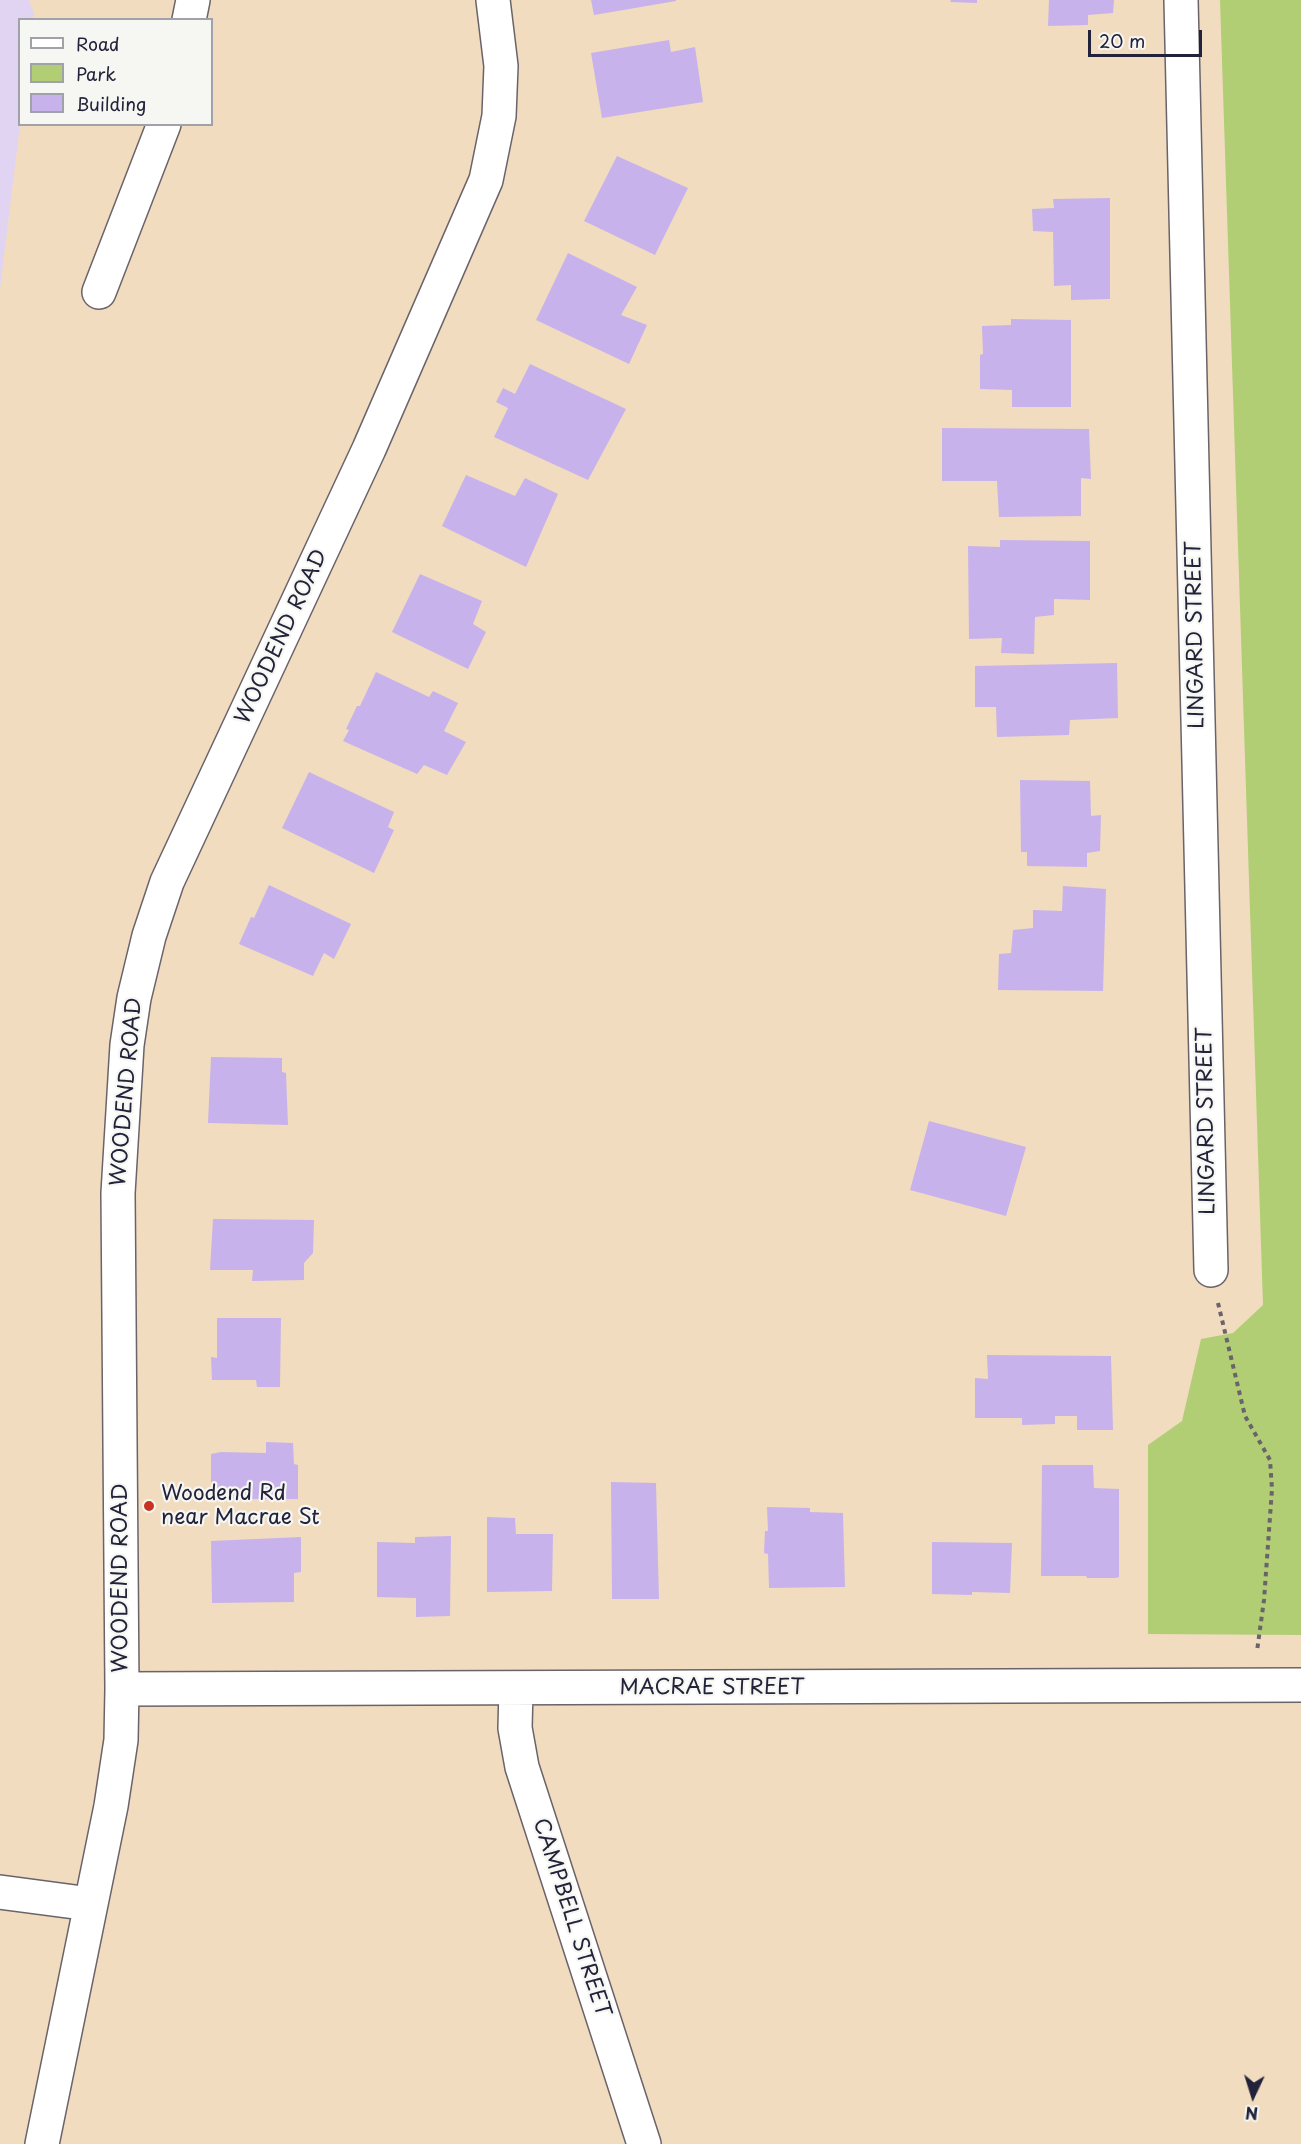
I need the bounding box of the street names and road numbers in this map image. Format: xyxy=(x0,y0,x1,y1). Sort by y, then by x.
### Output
street label: LINGARD STREET xyxy=(1182,541,1210,729)
street label: WOODEND ROAD xyxy=(231,546,333,728)
street label: WOODEND ROAD xyxy=(106,997,148,1187)
street label: LINGARD STREET xyxy=(1193,1027,1221,1215)
street label: WOODEND ROAD xyxy=(108,1483,134,1673)
street label: MACRAE STREET xyxy=(619,1675,805,1701)
street label: CAMPBELL STREET xyxy=(527,1815,615,2021)

